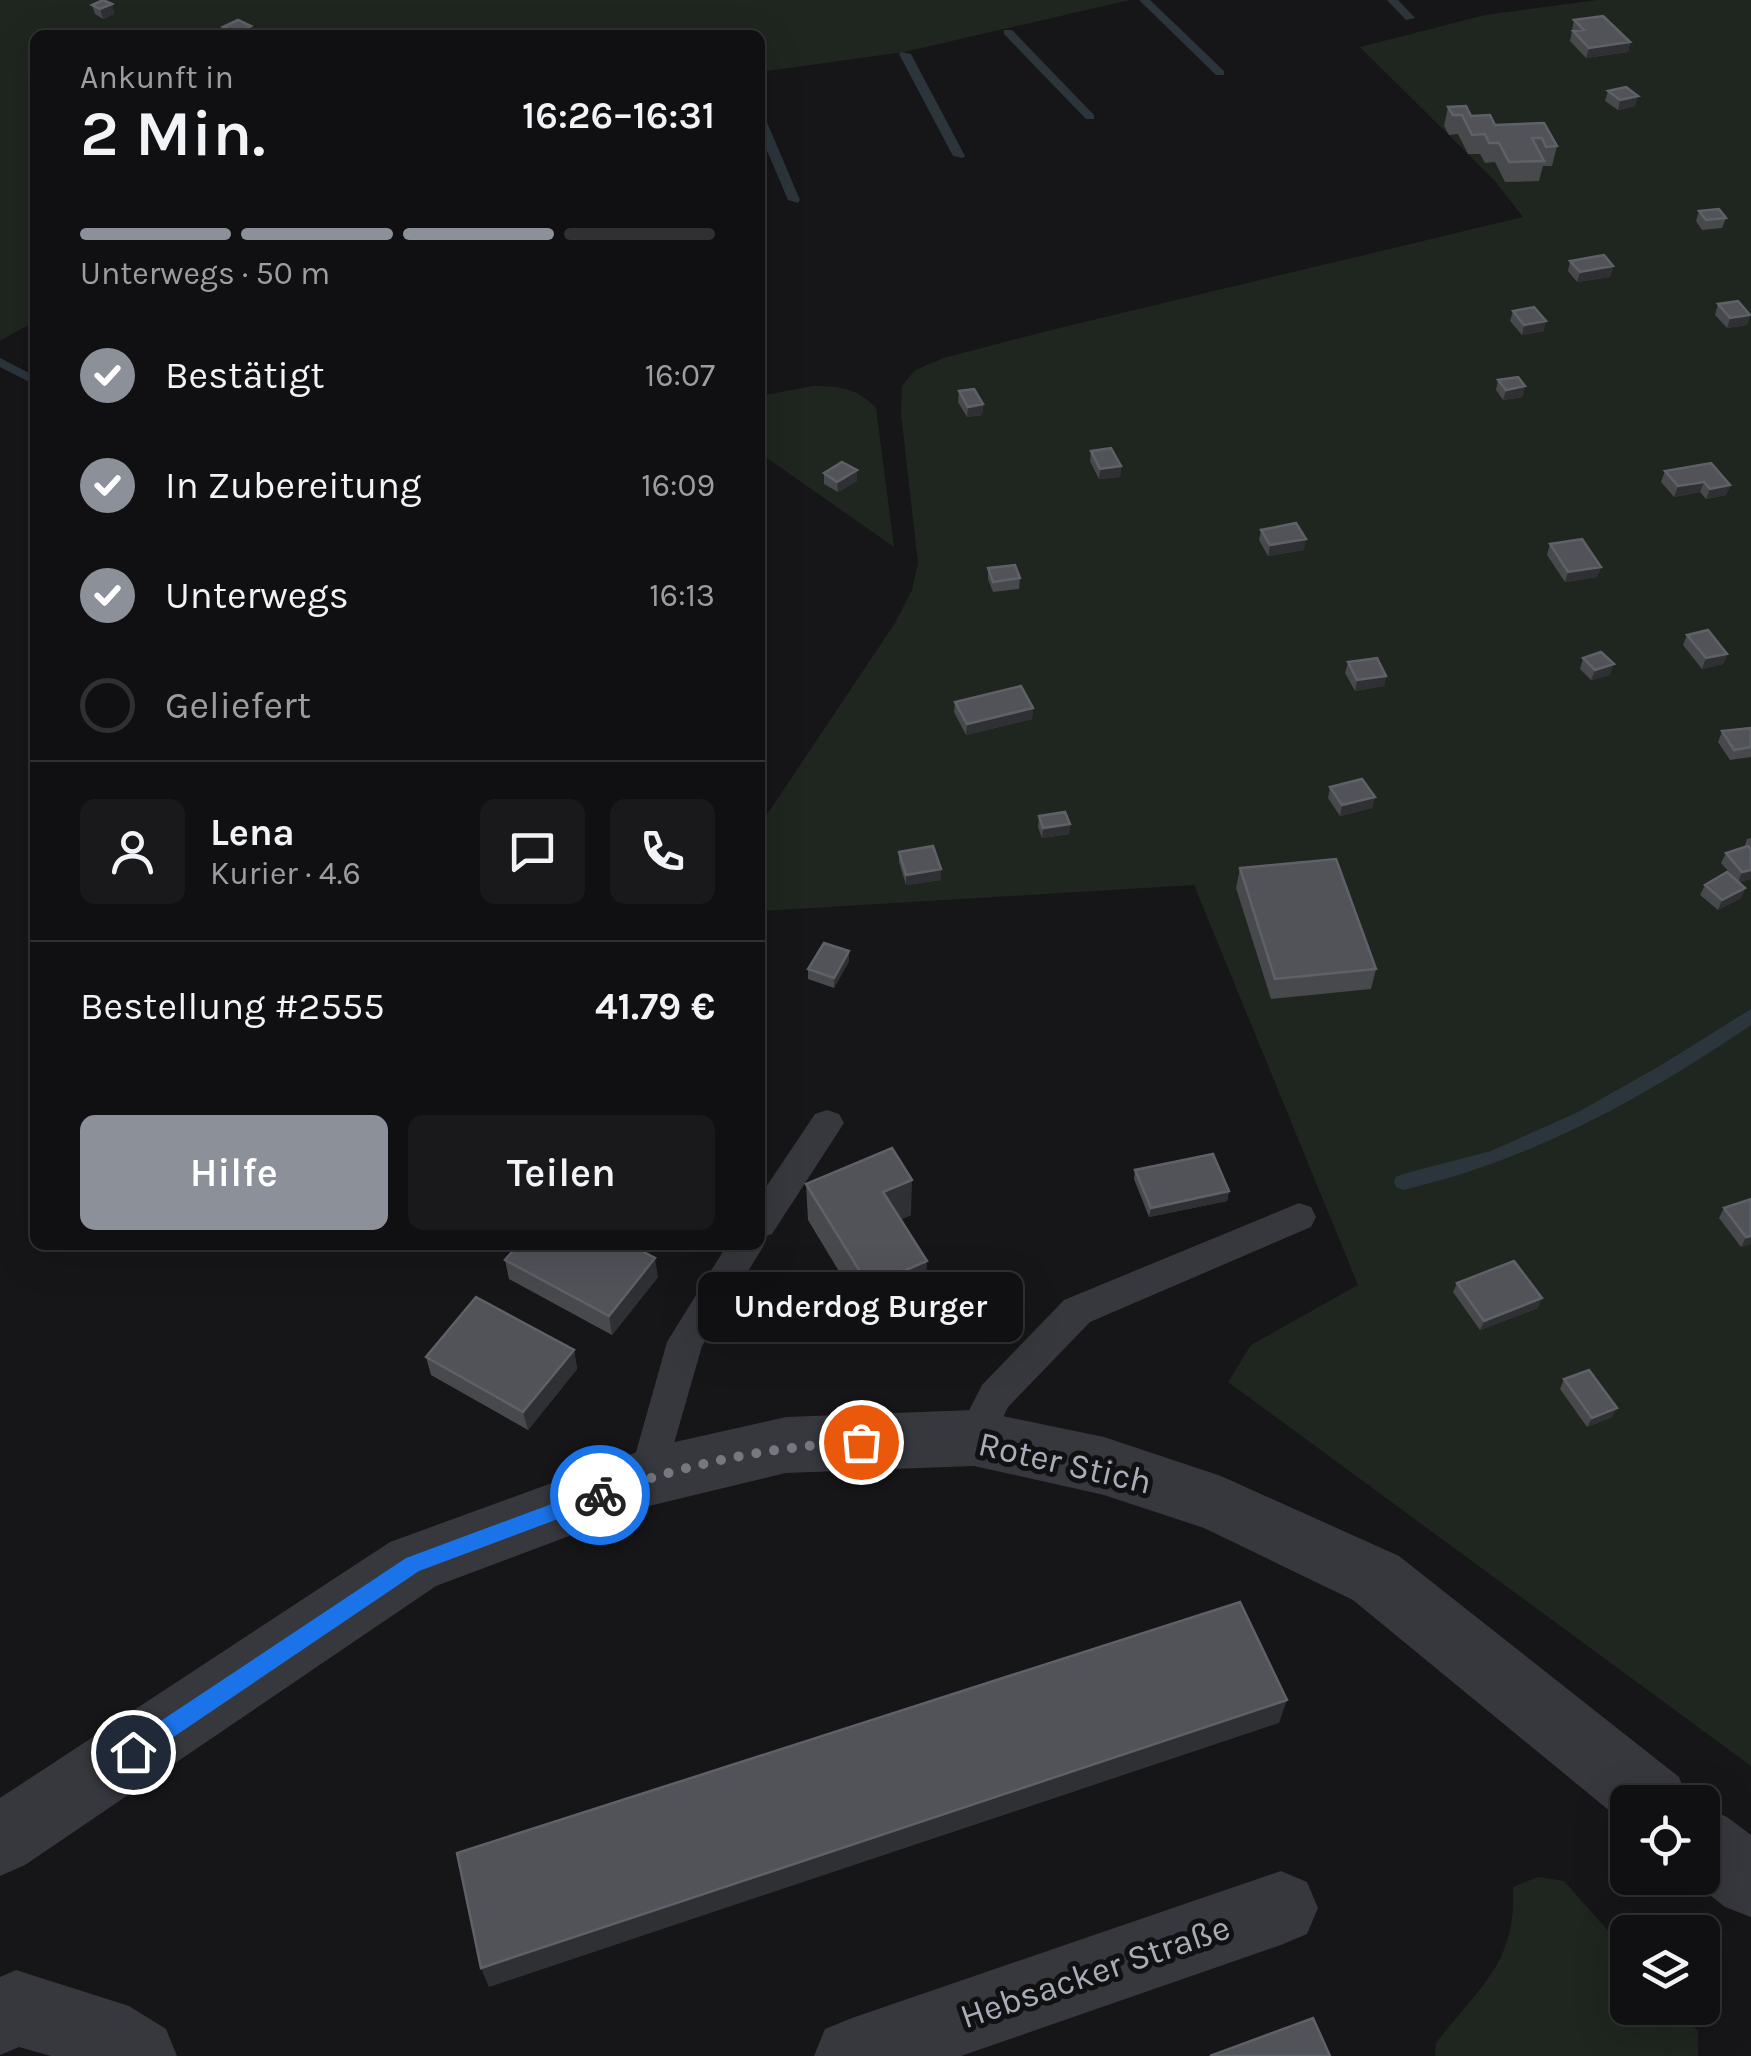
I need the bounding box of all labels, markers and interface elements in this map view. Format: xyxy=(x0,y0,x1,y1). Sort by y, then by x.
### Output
text: Ankunft in xyxy=(80,59,234,96)
text: 16:26–16:31 xyxy=(522,93,715,138)
text: 2 Min. xyxy=(80,95,266,171)
text: Unterwegs · 50 m xyxy=(80,255,330,292)
icon: check xyxy=(80,348,135,403)
text: Bestätigt xyxy=(165,353,325,398)
text: 16:07 xyxy=(645,357,715,394)
icon: check xyxy=(80,458,135,513)
text: In Zubereitung xyxy=(165,463,421,508)
text: 16:09 xyxy=(641,467,715,504)
icon: check xyxy=(80,568,135,623)
text: Unterwegs xyxy=(165,573,349,618)
text: 16:13 xyxy=(649,577,715,614)
text: Geliefert xyxy=(165,683,311,728)
button: person xyxy=(80,799,185,904)
button: chat xyxy=(480,799,585,904)
button: phone xyxy=(610,799,715,904)
text: Lena xyxy=(210,810,295,855)
text: Kurier · 4.6 xyxy=(210,855,361,892)
text: Bestellung #2555 xyxy=(80,984,385,1029)
text: 41.79 € xyxy=(595,984,715,1029)
button: Hilfe xyxy=(80,1115,388,1230)
button: Teilen xyxy=(408,1115,715,1230)
callout: Underdog Burger xyxy=(698,1272,1024,1342)
text: Underdog Burger xyxy=(734,1288,987,1325)
pin xyxy=(819,1400,904,1485)
icon: bag xyxy=(834,1415,889,1470)
street label: Roter Stich xyxy=(974,1423,1156,1503)
courier xyxy=(550,1445,650,1545)
icon: bike xyxy=(573,1468,628,1523)
pin xyxy=(91,1710,176,1795)
icon: home xyxy=(106,1725,161,1780)
map controls xyxy=(1610,1785,1720,2025)
button: locate xyxy=(1610,1785,1720,1895)
street label: Hebsacker Straße xyxy=(955,1907,1235,2037)
button: layers xyxy=(1610,1915,1720,2025)

